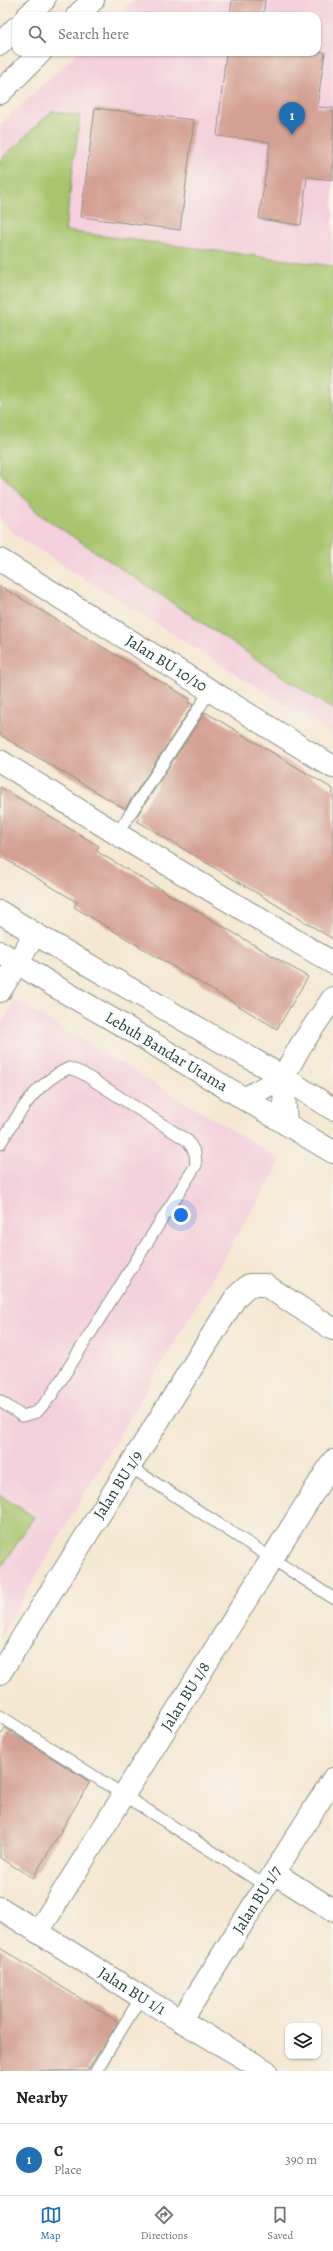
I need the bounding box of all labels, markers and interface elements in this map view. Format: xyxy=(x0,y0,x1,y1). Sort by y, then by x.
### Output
search box xyxy=(12,12,321,56)
icon: search xyxy=(26,23,48,45)
text: Search here xyxy=(58,24,129,44)
pin: 1 xyxy=(279,102,305,135)
street label: Jalan BU 10/10 xyxy=(121,630,212,697)
street label: Lebuh Bandar Utama xyxy=(101,1007,232,1097)
your location xyxy=(171,1205,191,1225)
street label: Jalan BU 1/9 xyxy=(88,1446,148,1524)
street label: Jalan BU 1/8 xyxy=(156,1658,216,1735)
street label: Jalan BU 1/7 xyxy=(227,1861,287,1938)
street label: Jalan BU 1/1 xyxy=(94,1962,170,2020)
map controls xyxy=(285,2023,321,2059)
button: layers xyxy=(285,2023,321,2059)
text: Nearby xyxy=(16,2086,67,2109)
text: C xyxy=(54,2141,63,2161)
text: 1 xyxy=(27,2151,31,2168)
text: 390 m xyxy=(285,2151,317,2168)
text: Place xyxy=(54,2161,82,2178)
tab: Map xyxy=(40,2204,62,2243)
tab: Directions xyxy=(141,2204,188,2243)
tab: Saved xyxy=(267,2204,293,2243)

